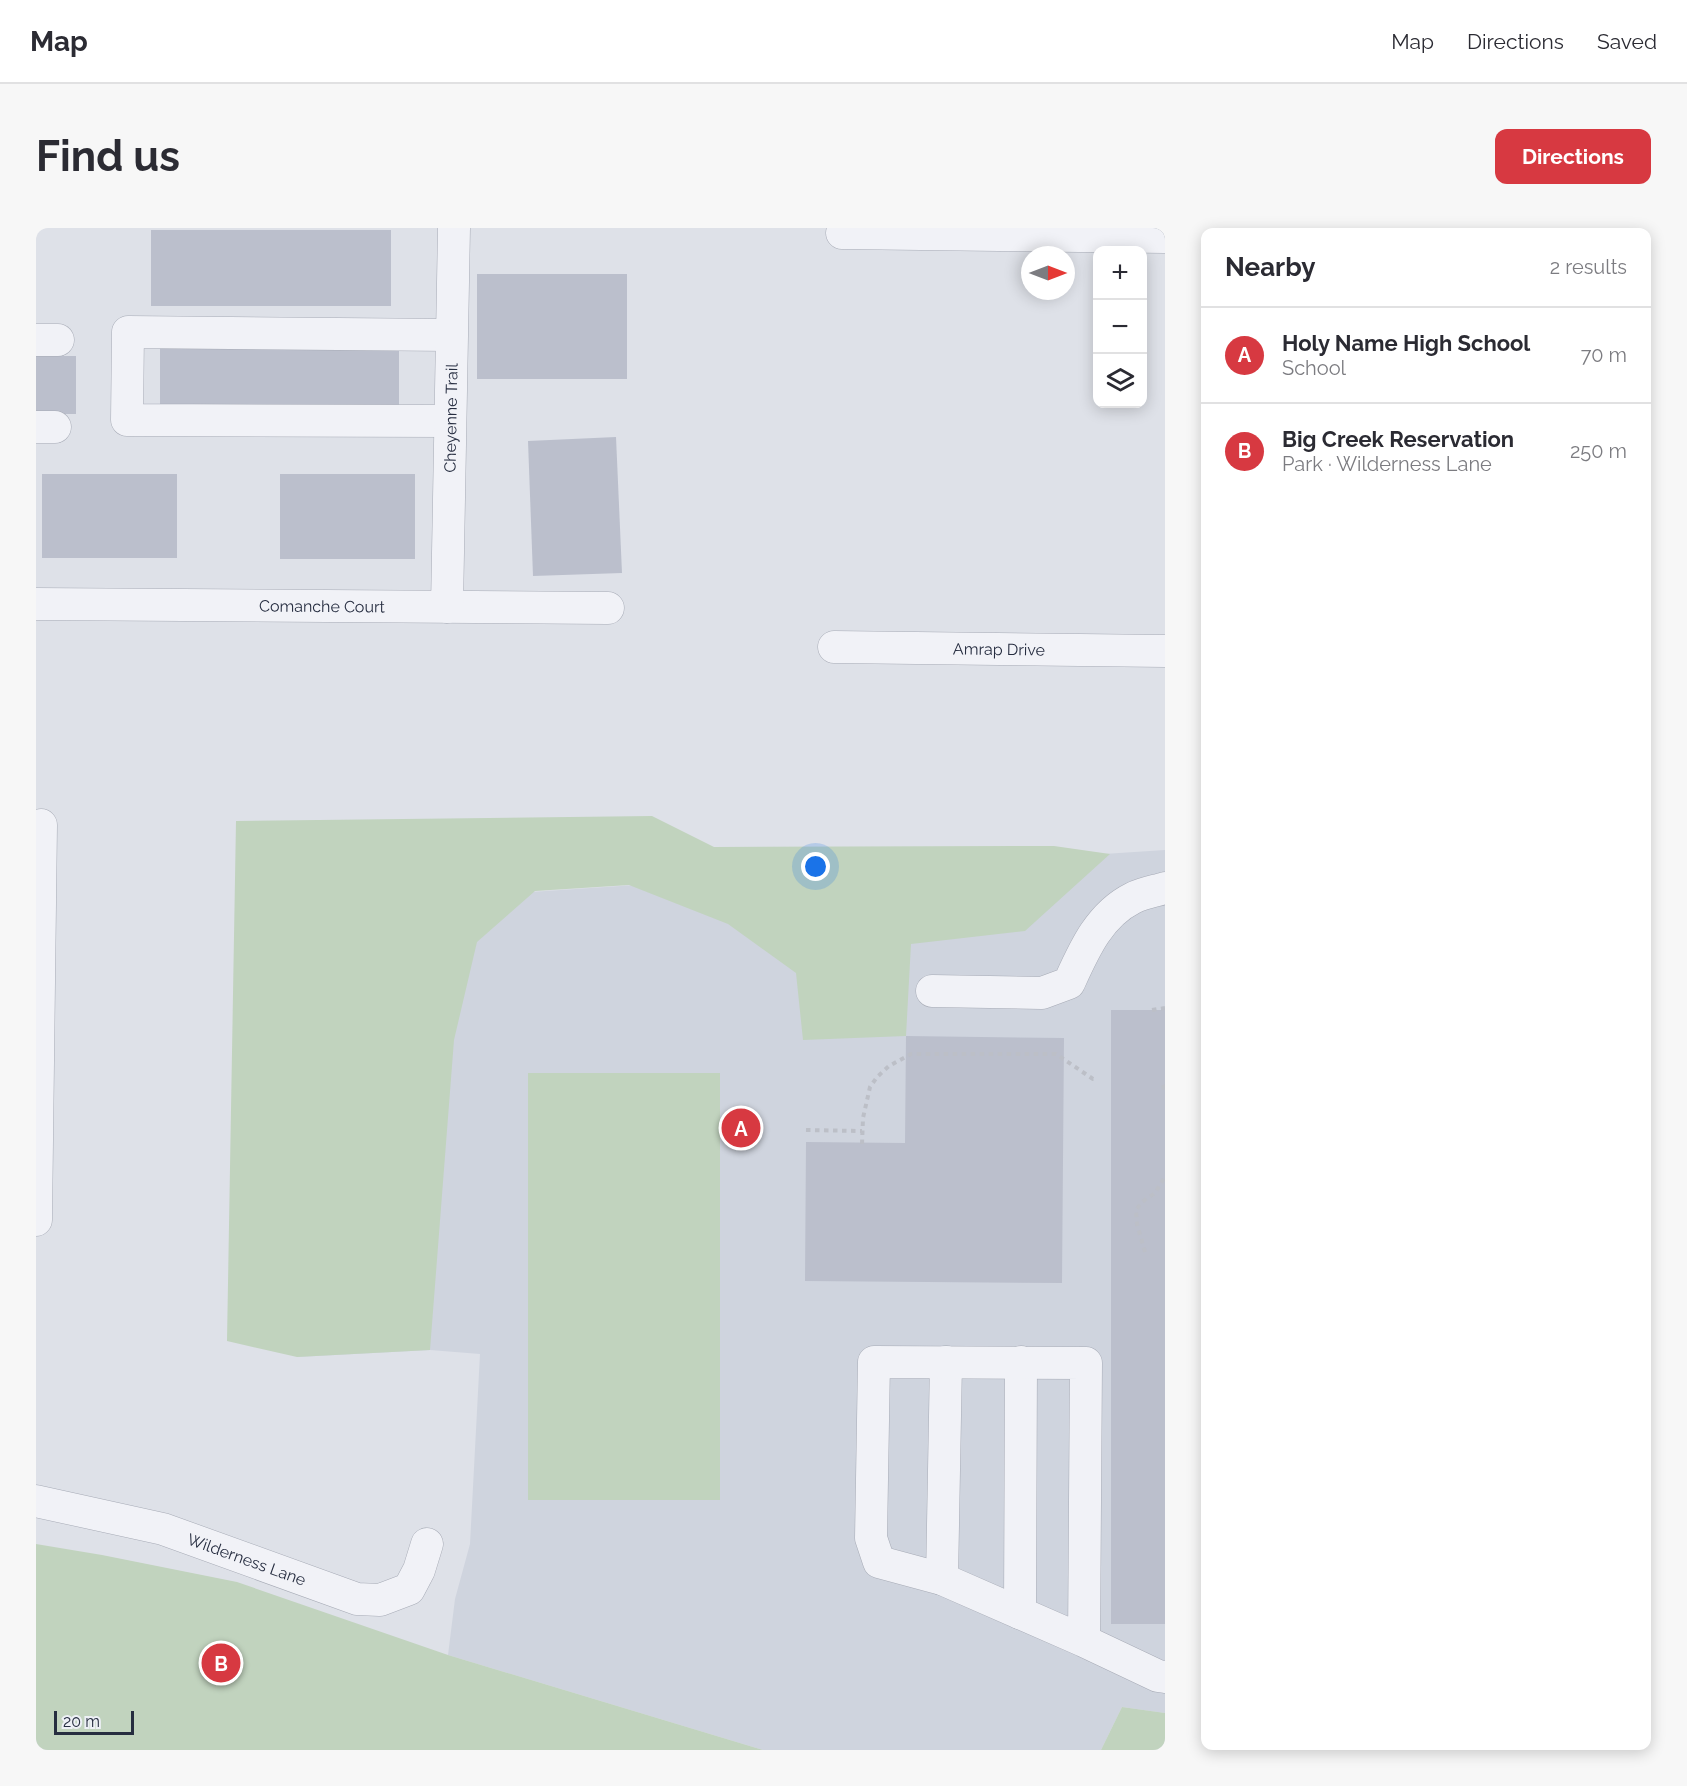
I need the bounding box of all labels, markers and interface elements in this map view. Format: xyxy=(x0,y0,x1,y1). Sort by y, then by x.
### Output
text: Map xyxy=(30,25,88,58)
text: Map xyxy=(1391,29,1434,54)
text: Directions xyxy=(1467,29,1564,54)
text: Saved xyxy=(1597,29,1657,54)
button: Directions xyxy=(1495,129,1651,184)
text: Find us xyxy=(36,132,180,181)
north arrow xyxy=(1021,246,1075,300)
map controls xyxy=(1093,246,1147,408)
button: + xyxy=(1093,246,1147,300)
text: Nearby xyxy=(1225,252,1315,282)
text: 2 results xyxy=(1550,255,1627,279)
button: − xyxy=(1093,300,1147,354)
text: Holy Name High School xyxy=(1282,330,1530,356)
text: A xyxy=(1238,343,1251,367)
text: 70 m xyxy=(1581,343,1627,367)
button: layers xyxy=(1093,354,1147,408)
text: School xyxy=(1282,356,1346,380)
street label: Cheyenne Trail xyxy=(440,363,462,473)
text: Big Creek Reservation xyxy=(1282,426,1514,452)
text: B xyxy=(1238,439,1251,463)
text: 250 m xyxy=(1570,439,1627,463)
text: Park · Wilderness Lane xyxy=(1282,452,1492,476)
street label: Comanche Court xyxy=(259,597,386,616)
street label: Amrap Drive xyxy=(953,639,1045,660)
your location xyxy=(801,852,830,881)
pin: A xyxy=(722,1106,760,1150)
street label: Wilderness Lane xyxy=(185,1530,308,1590)
pin: B xyxy=(202,1640,240,1686)
scale bar xyxy=(54,1708,134,1736)
text: 20 m xyxy=(63,1712,100,1731)

